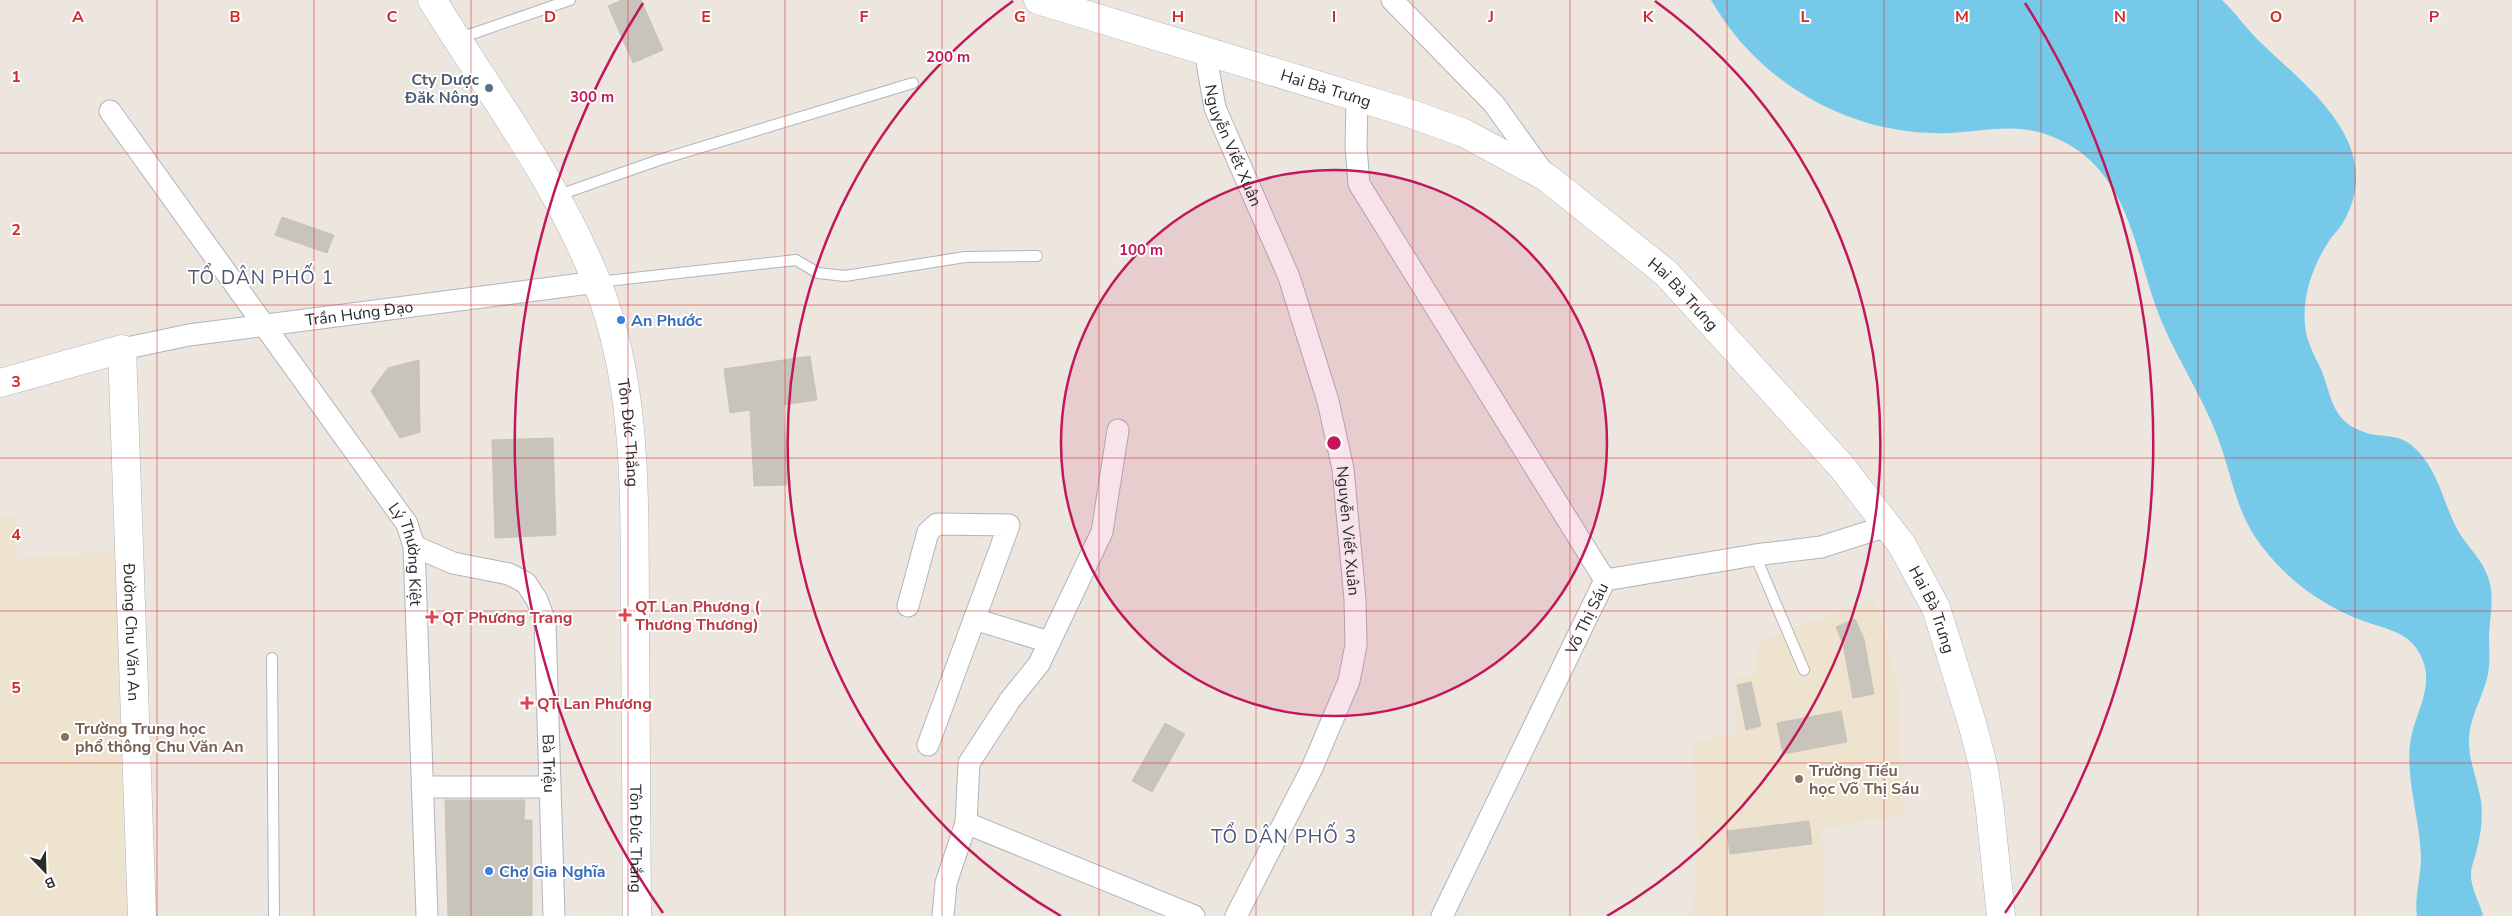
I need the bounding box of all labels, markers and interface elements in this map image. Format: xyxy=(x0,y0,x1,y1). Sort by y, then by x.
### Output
text: A xyxy=(72,6,84,28)
text: B xyxy=(229,6,241,28)
text: C xyxy=(387,6,398,28)
text: D xyxy=(544,6,556,28)
text: E xyxy=(701,6,711,28)
text: F xyxy=(860,6,869,28)
text: G xyxy=(1014,6,1026,28)
text: H xyxy=(1172,6,1184,28)
text: I xyxy=(1332,6,1336,28)
text: J xyxy=(1487,6,1494,28)
text: K xyxy=(1643,6,1655,28)
text: L xyxy=(1801,6,1810,28)
text: M xyxy=(1955,6,1969,28)
text: N xyxy=(2114,6,2126,28)
text: O xyxy=(2270,6,2282,28)
text: P xyxy=(2429,6,2439,28)
text: 200 m xyxy=(926,47,970,67)
street label: Hai Bà Trưng xyxy=(1278,65,1374,113)
text: 1 xyxy=(11,66,21,88)
place label: Cty Dược Đăk Nông xyxy=(404,69,479,109)
marker: Cty Dược Đăk Nông xyxy=(483,82,495,94)
street label: Nguyễn Viết Xuân xyxy=(1199,83,1267,210)
text: 300 m xyxy=(570,87,614,107)
text: 2 xyxy=(11,219,21,241)
text: 100 m xyxy=(1119,240,1163,260)
street label: Hai Bà Trưng xyxy=(1643,253,1723,336)
district label: TỔ DÂN PHỐ 1 xyxy=(188,263,334,291)
street label: Trần Hưng Đạo xyxy=(304,296,415,332)
place label: An Phước xyxy=(631,310,703,332)
marker: An Phước xyxy=(615,314,627,326)
text: 3 xyxy=(11,371,21,393)
street label: Tôn Đức Thắng xyxy=(612,377,644,487)
centre of rings xyxy=(1325,434,1343,452)
street label: Nguyễn Viết Xuân xyxy=(1331,465,1365,597)
street label: Lý Thường Kiệt xyxy=(383,498,426,607)
text: 4 xyxy=(11,524,21,546)
street label: Đường Chu Văn An xyxy=(118,562,144,702)
street label: Hai Bà Trưng xyxy=(1903,562,1960,656)
street label: Võ Thị Sáu xyxy=(1560,579,1614,659)
place label: QT Lan Phương ( Thương Thương) xyxy=(635,596,760,636)
place label: QT Phương Trang xyxy=(442,607,572,629)
marker: QT Lan Phương ( Thương Thương) xyxy=(619,609,631,621)
marker: QT Phương Trang xyxy=(426,611,438,623)
text: 5 xyxy=(11,677,21,699)
place label: QT Lan Phương xyxy=(537,693,652,715)
marker: QT Lan Phương xyxy=(521,697,533,709)
place label: Trường Trung học phổ thông Chu Văn An xyxy=(75,718,244,758)
marker: Trường Trung học phổ thông Chu Văn An xyxy=(59,731,71,743)
street label: Bà Triệu xyxy=(536,734,560,793)
place label: Trường Tiểu học Võ Thị Sáu xyxy=(1809,760,1919,800)
marker: Trường Tiểu học Võ Thị Sáu xyxy=(1793,773,1805,785)
street label: Tôn Đức Thắng xyxy=(624,784,647,893)
district label: TỔ DÂN PHỐ 3 xyxy=(1211,822,1357,850)
north arrow xyxy=(20,846,70,896)
place label: Chợ Gia Nghĩa xyxy=(499,861,606,883)
marker: Chợ Gia Nghĩa xyxy=(483,865,495,877)
text: B xyxy=(42,872,58,893)

